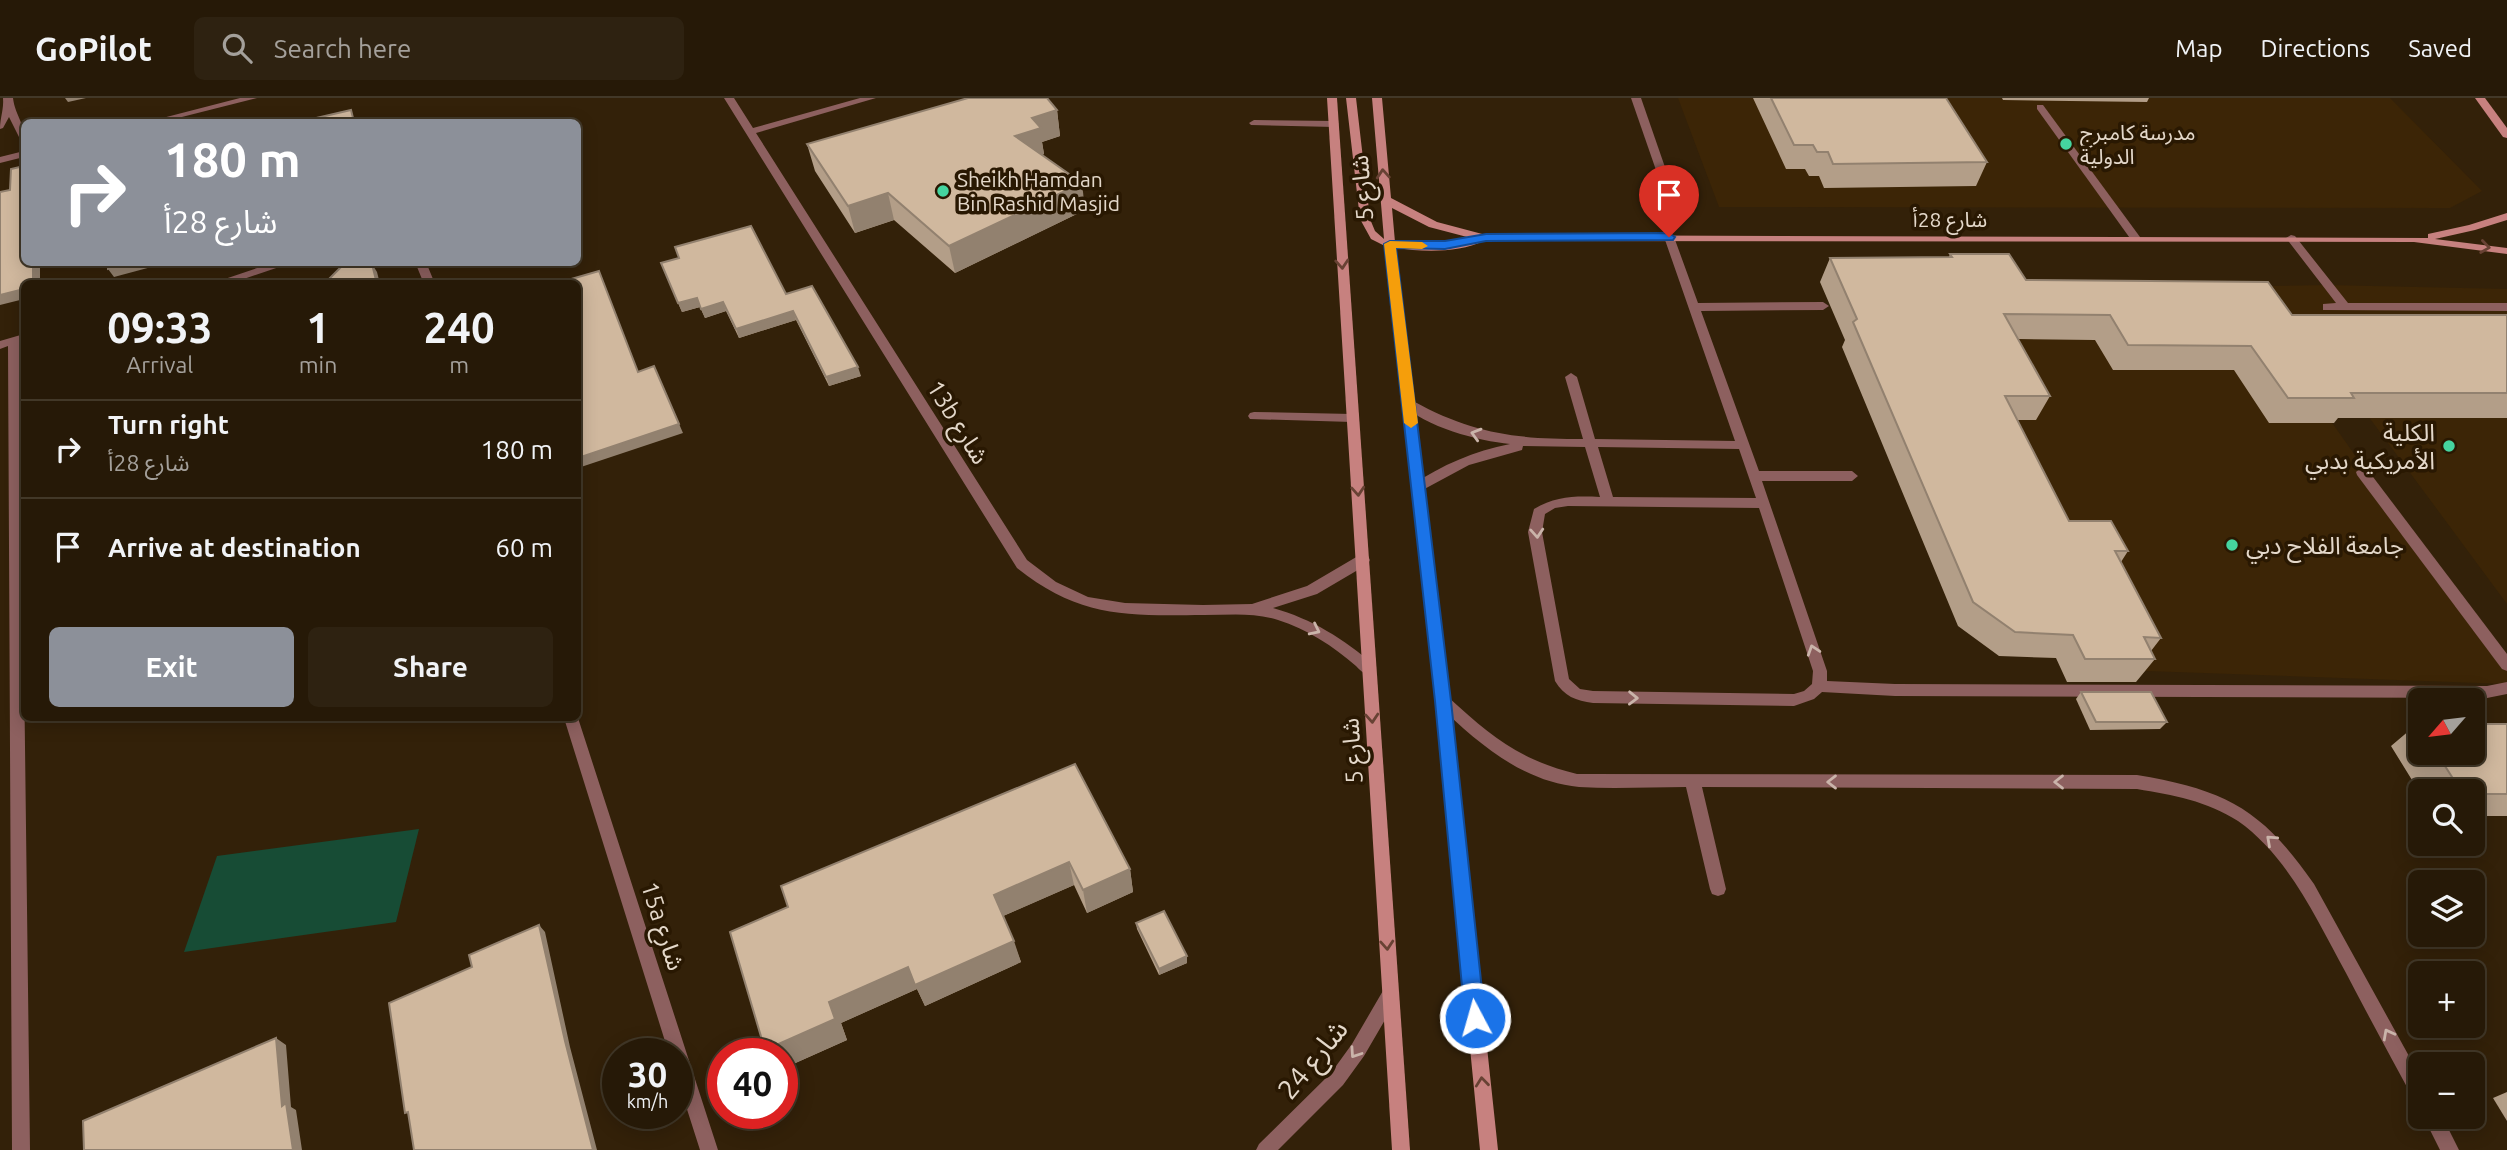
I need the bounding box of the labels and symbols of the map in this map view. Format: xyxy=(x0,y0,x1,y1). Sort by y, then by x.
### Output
place label: مدرسة كامبرج الدولية xyxy=(2080,120,2195,169)
marker: مدرسة كامبرج الدولية xyxy=(2058,136,2074,152)
street label: شارع 5 xyxy=(1346,154,1382,222)
pin xyxy=(1639,165,1699,237)
place label: Sheikh Hamdan Bin Rashid Masjid xyxy=(957,167,1120,215)
one-way arrow xyxy=(1376,168,1391,179)
marker: Sheikh Hamdan Bin Rashid Masjid xyxy=(935,183,951,199)
street label: شارع 28أ xyxy=(1912,207,1987,235)
one-way arrow xyxy=(2479,239,2491,254)
one-way arrow xyxy=(1334,259,1349,270)
street label: 13b شارع xyxy=(918,375,994,471)
place label: الكلية الأمريكية بدبي xyxy=(2305,419,2435,479)
one-way arrow xyxy=(1470,428,1482,443)
marker: الكلية الأمريكية بدبي xyxy=(2441,438,2457,454)
one-way arrow xyxy=(1350,486,1365,497)
one-way arrow xyxy=(1529,528,1544,539)
place label: جامعة الفلاح دبي xyxy=(2246,532,2404,564)
marker: جامعة الفلاح دبي xyxy=(2224,537,2240,553)
one-way arrow xyxy=(1307,622,1320,636)
one-way arrow xyxy=(1807,644,1821,657)
north arrow xyxy=(2408,688,2485,765)
one-way arrow xyxy=(1628,690,1639,706)
one-way arrow xyxy=(1364,713,1379,724)
street label: شارع 5 xyxy=(1336,717,1372,785)
one-way arrow xyxy=(1826,774,1837,790)
one-way arrow xyxy=(2054,774,2064,790)
one-way arrow xyxy=(2266,836,2279,848)
street label: 15a شارع xyxy=(632,878,690,975)
one-way arrow xyxy=(1379,940,1394,951)
position arrow xyxy=(1438,981,1512,1055)
street label: شارع 24 xyxy=(1271,1013,1358,1109)
one-way arrow xyxy=(2383,1029,2396,1041)
speed limit sign: 40 xyxy=(707,1038,798,1129)
one-way arrow xyxy=(1351,1045,1363,1058)
one-way arrow xyxy=(1475,1076,1490,1087)

